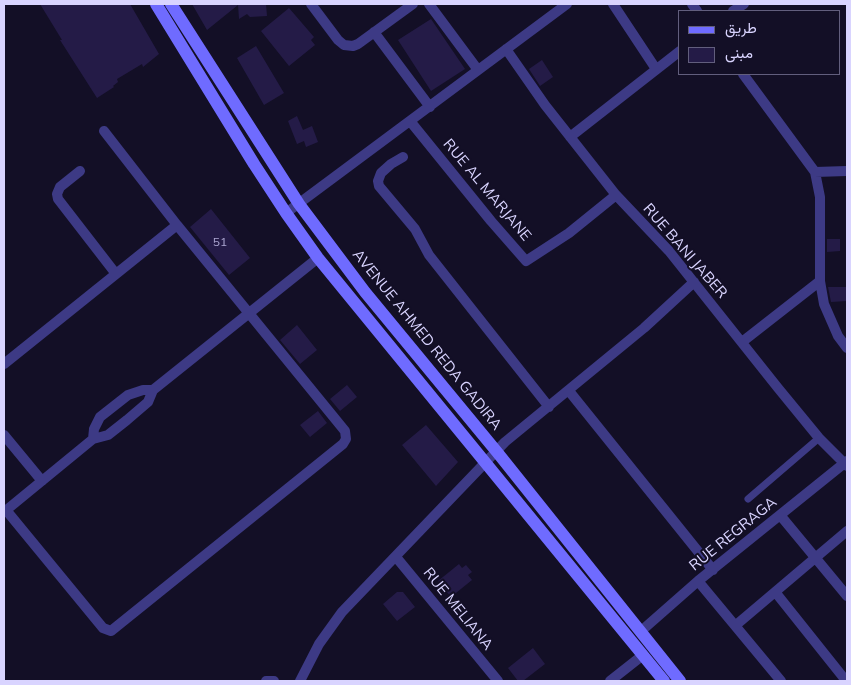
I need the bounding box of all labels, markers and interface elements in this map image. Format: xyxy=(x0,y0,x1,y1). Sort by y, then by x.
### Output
legend xyxy=(678,10,841,75)
text: طريق xyxy=(725,18,757,37)
text: مبنى xyxy=(725,43,753,62)
street label: RUE AL MARJANE xyxy=(439,135,535,245)
street label: RUE BANI JABER xyxy=(639,200,731,302)
house number: 51 xyxy=(213,235,227,249)
street label: AVENUE AHMED REDA GADIRA xyxy=(349,246,505,434)
street label: RUE REGRAGA xyxy=(686,493,780,575)
street label: RUE MELIANA xyxy=(419,564,497,654)

